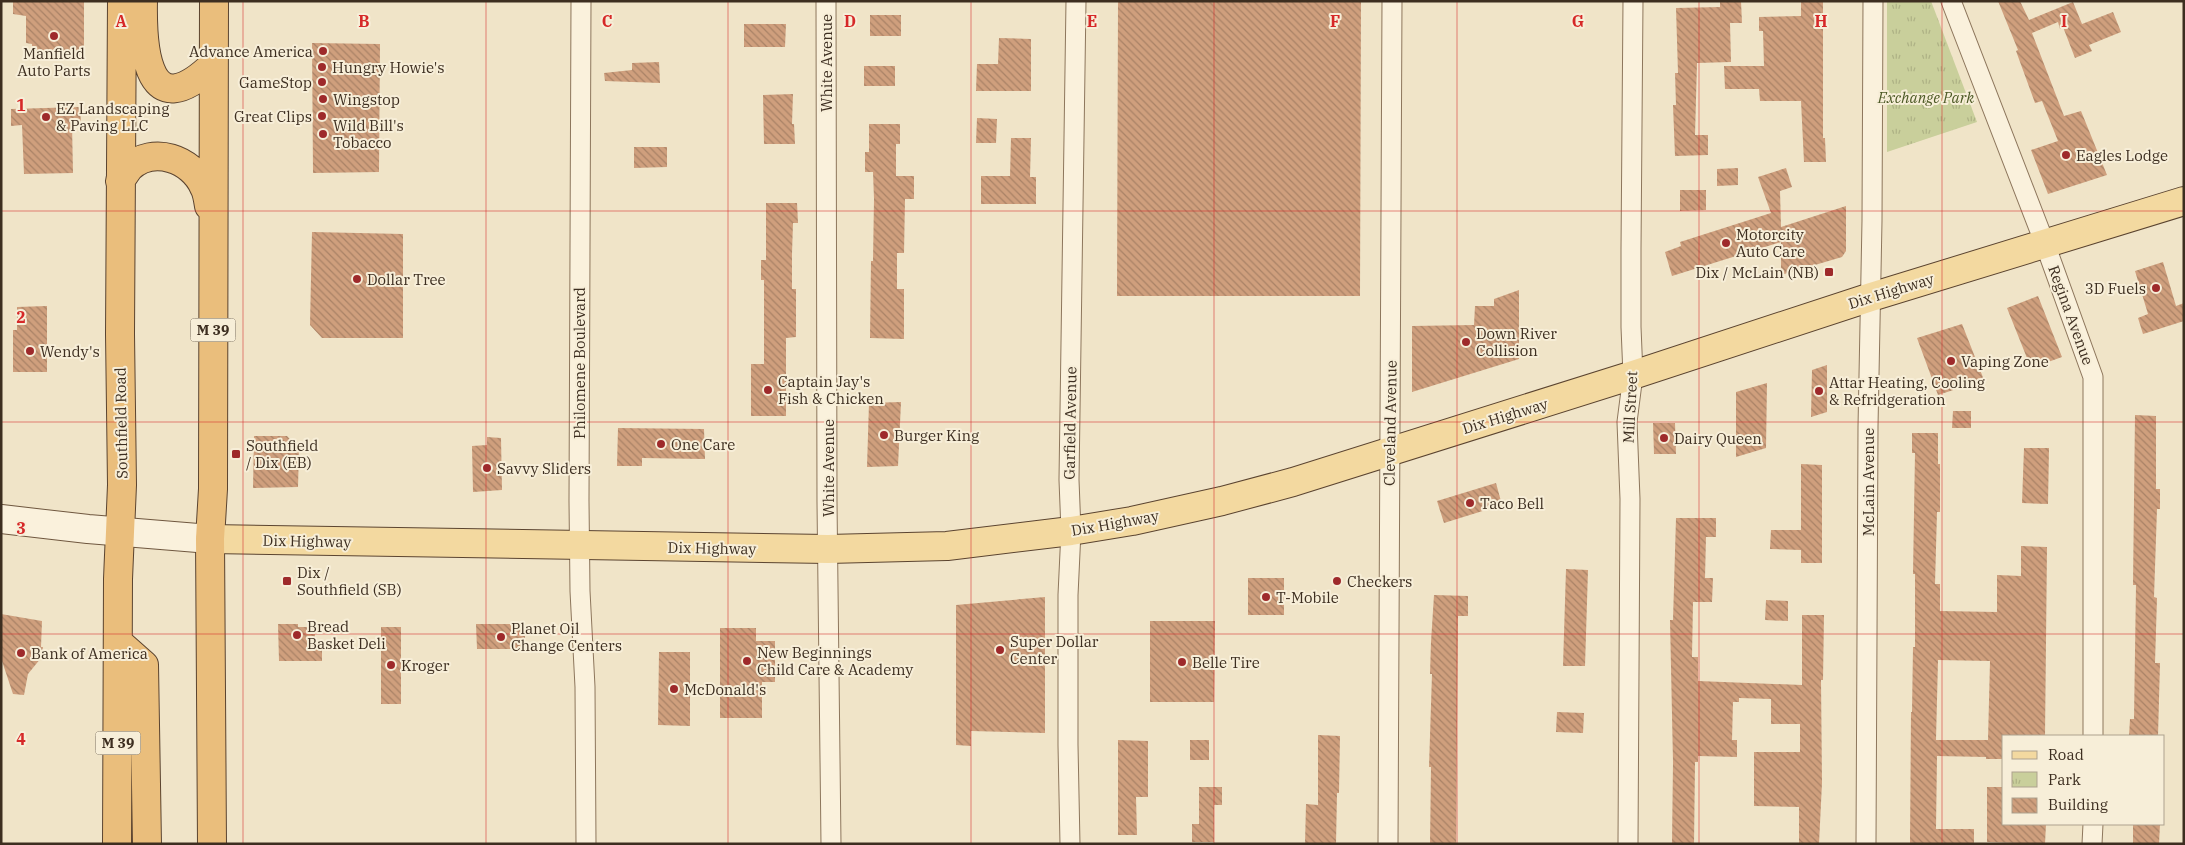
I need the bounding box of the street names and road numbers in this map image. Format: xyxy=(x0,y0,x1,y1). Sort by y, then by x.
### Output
street label: White Avenue xyxy=(817,14,836,112)
street label: Regina Avenue xyxy=(2044,263,2098,367)
street label: Dix Highway xyxy=(1846,269,1936,313)
street label: Philomene Boulevard xyxy=(570,287,589,439)
road number: M 39 xyxy=(190,318,236,342)
street label: Cleveland Avenue xyxy=(1379,360,1401,486)
street label: Garfield Avenue xyxy=(1060,366,1080,480)
street label: Southfield Road xyxy=(111,367,131,479)
street label: Mill Street xyxy=(1619,370,1641,444)
street label: Dix Highway xyxy=(1460,394,1550,438)
street label: White Avenue xyxy=(819,419,838,517)
street label: McLain Avenue xyxy=(1859,428,1878,536)
street label: Dix Highway xyxy=(1070,506,1160,540)
street label: Dix Highway xyxy=(262,531,352,551)
street label: Dix Highway xyxy=(667,538,757,558)
road number: M 39 xyxy=(96,731,140,754)

